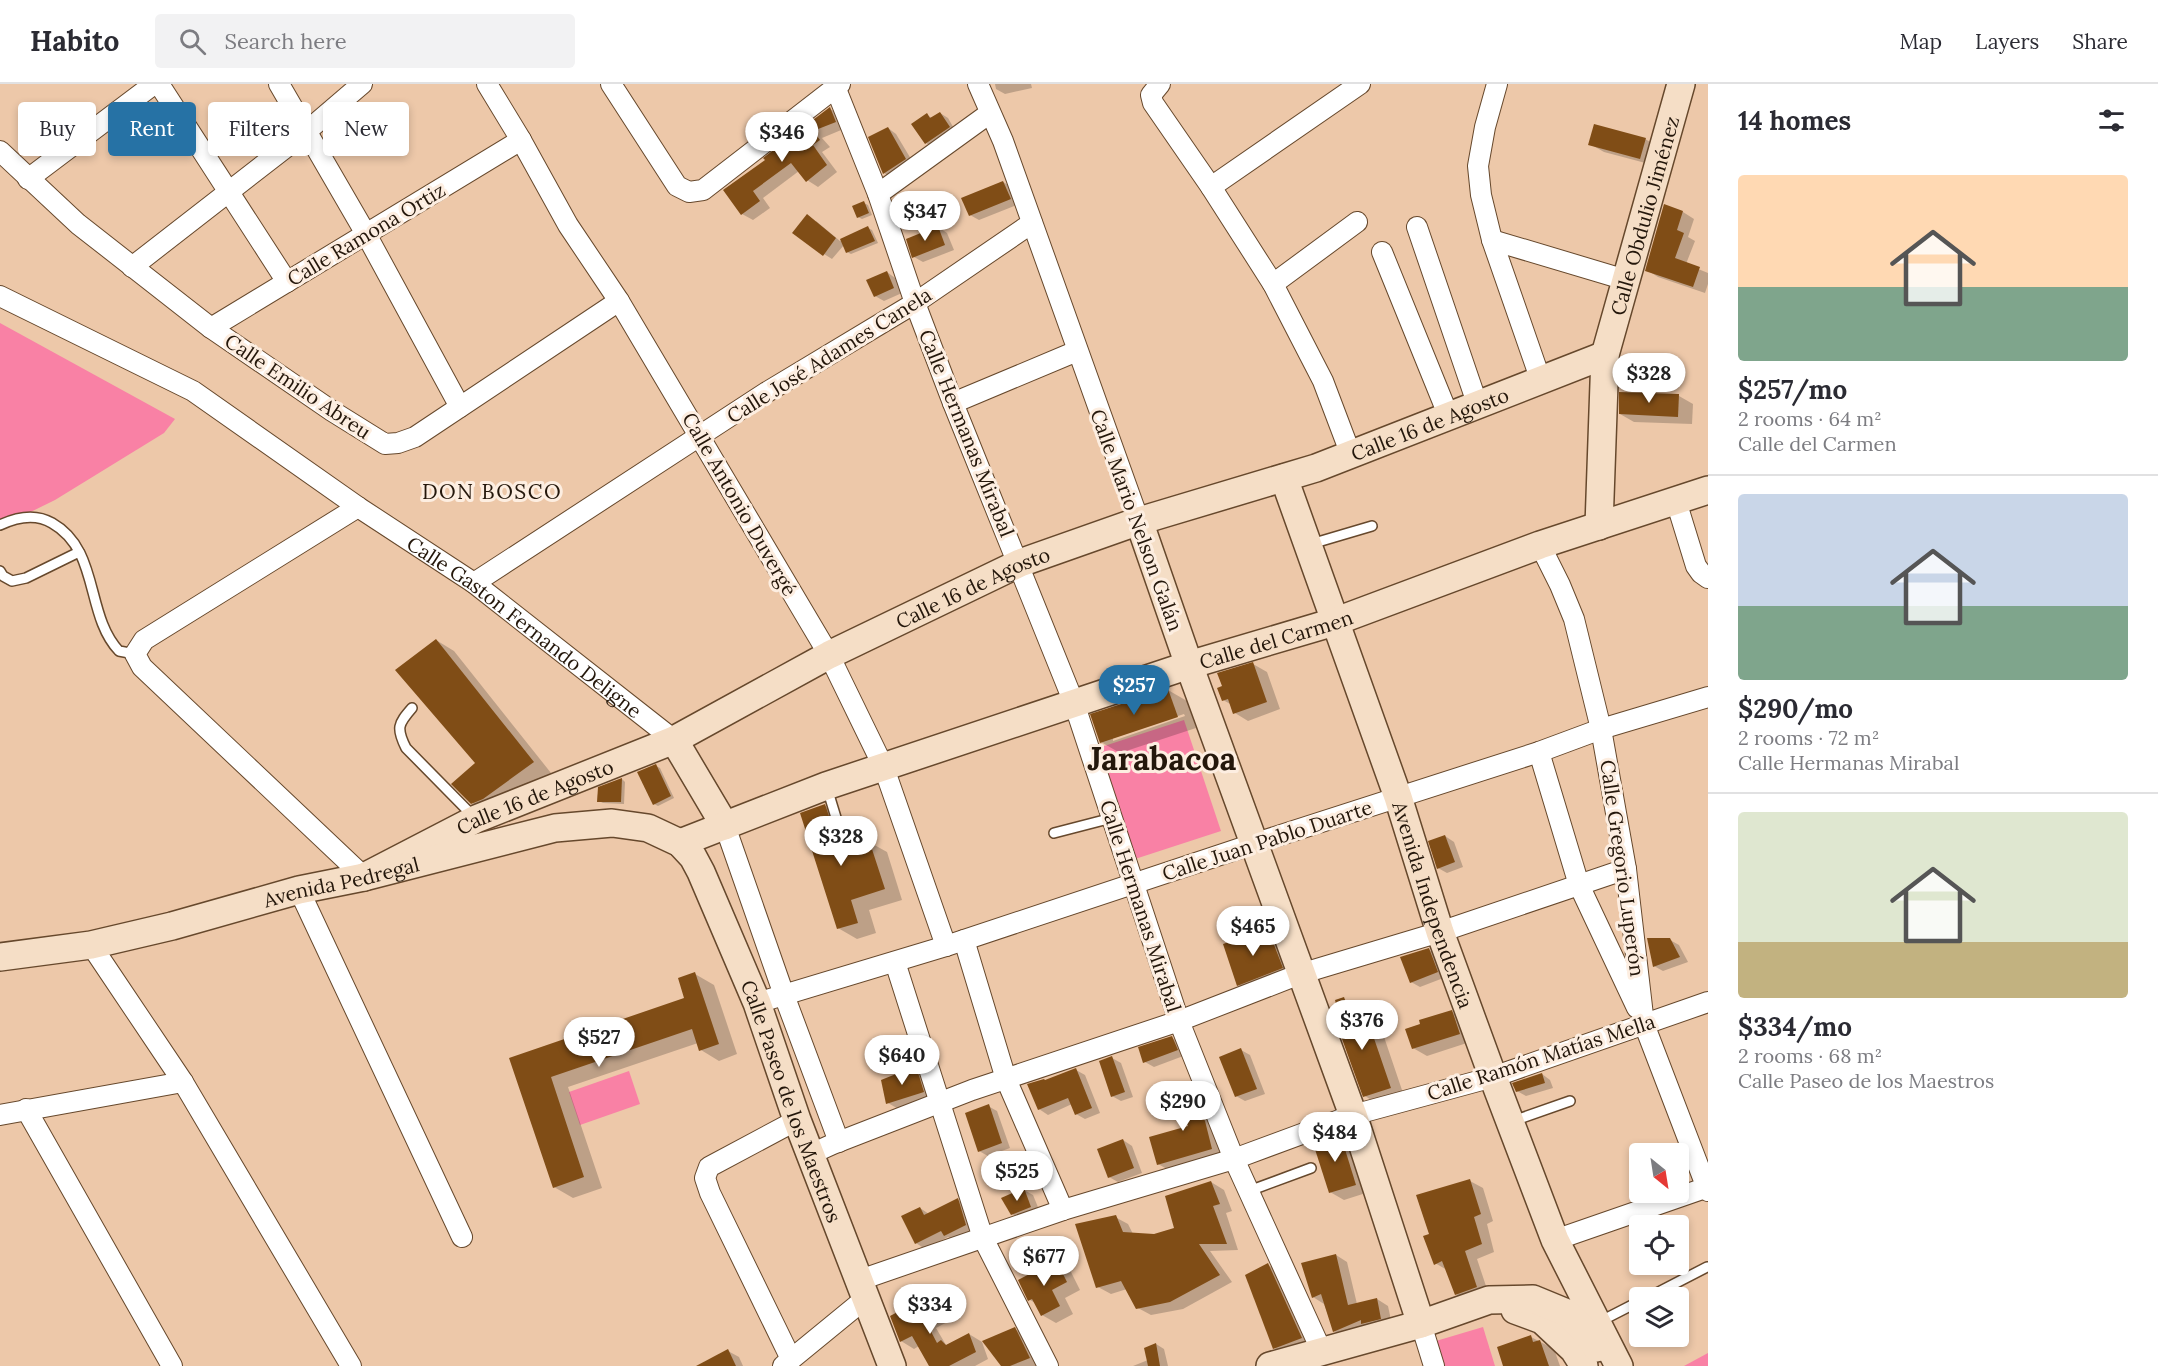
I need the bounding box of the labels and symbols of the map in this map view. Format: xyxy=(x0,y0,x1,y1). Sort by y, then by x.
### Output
pin: $346 xyxy=(746,112,818,163)
street label: Calle Obdulio Jiménez xyxy=(1604,113,1684,318)
street label: Calle Ramona Ortiz xyxy=(283,177,449,291)
pin: $347 xyxy=(889,191,961,242)
street label: Calle José Adames Canela xyxy=(722,282,936,428)
street label: Calle Hermanas Mirabal xyxy=(914,326,1020,540)
street label: Calle Emilio Abreu xyxy=(220,328,376,444)
pin: $328 xyxy=(1613,353,1685,404)
street label: Calle 16 de Agosto xyxy=(1347,381,1512,466)
street label: Calle Mario Nelson Galán xyxy=(1085,406,1189,634)
street label: Calle Antonio Duvergé xyxy=(677,408,803,600)
district label: DON BOSCO xyxy=(422,478,562,505)
street label: Calle Gaston Fernando Deligne xyxy=(402,530,647,723)
street label: Calle 16 de Agosto xyxy=(891,541,1053,634)
street label: Calle del Carmen xyxy=(1196,604,1356,674)
pin: $257 xyxy=(1098,665,1170,716)
district label: Jarabacoa xyxy=(1088,738,1237,779)
street label: Calle 16 de Agosto xyxy=(452,753,617,840)
street label: Calle Gregorio Luperón xyxy=(1595,758,1651,978)
street label: Calle Juan Pablo Duarte xyxy=(1159,794,1375,886)
street label: Calle Hermanas Mirabal xyxy=(1095,797,1187,1015)
street label: Avenida Independencia xyxy=(1387,797,1479,1011)
pin: $328 xyxy=(805,816,877,867)
street label: Avenida Pedregal xyxy=(259,851,422,912)
pin: $465 xyxy=(1217,906,1289,957)
street label: Calle Paseo de los Maestros xyxy=(736,976,848,1226)
pin: $376 xyxy=(1326,1000,1398,1051)
street label: Calle Ramón Matías Mella xyxy=(1424,1008,1658,1106)
pin: $527 xyxy=(563,1017,635,1068)
pin: $640 xyxy=(866,1035,938,1086)
pin: $290 xyxy=(1147,1081,1219,1132)
pin: $484 xyxy=(1299,1112,1371,1163)
north arrow xyxy=(1629,1143,1689,1203)
pin: $525 xyxy=(981,1151,1053,1202)
pin: $677 xyxy=(1008,1236,1080,1287)
pin: $334 xyxy=(894,1284,966,1335)

